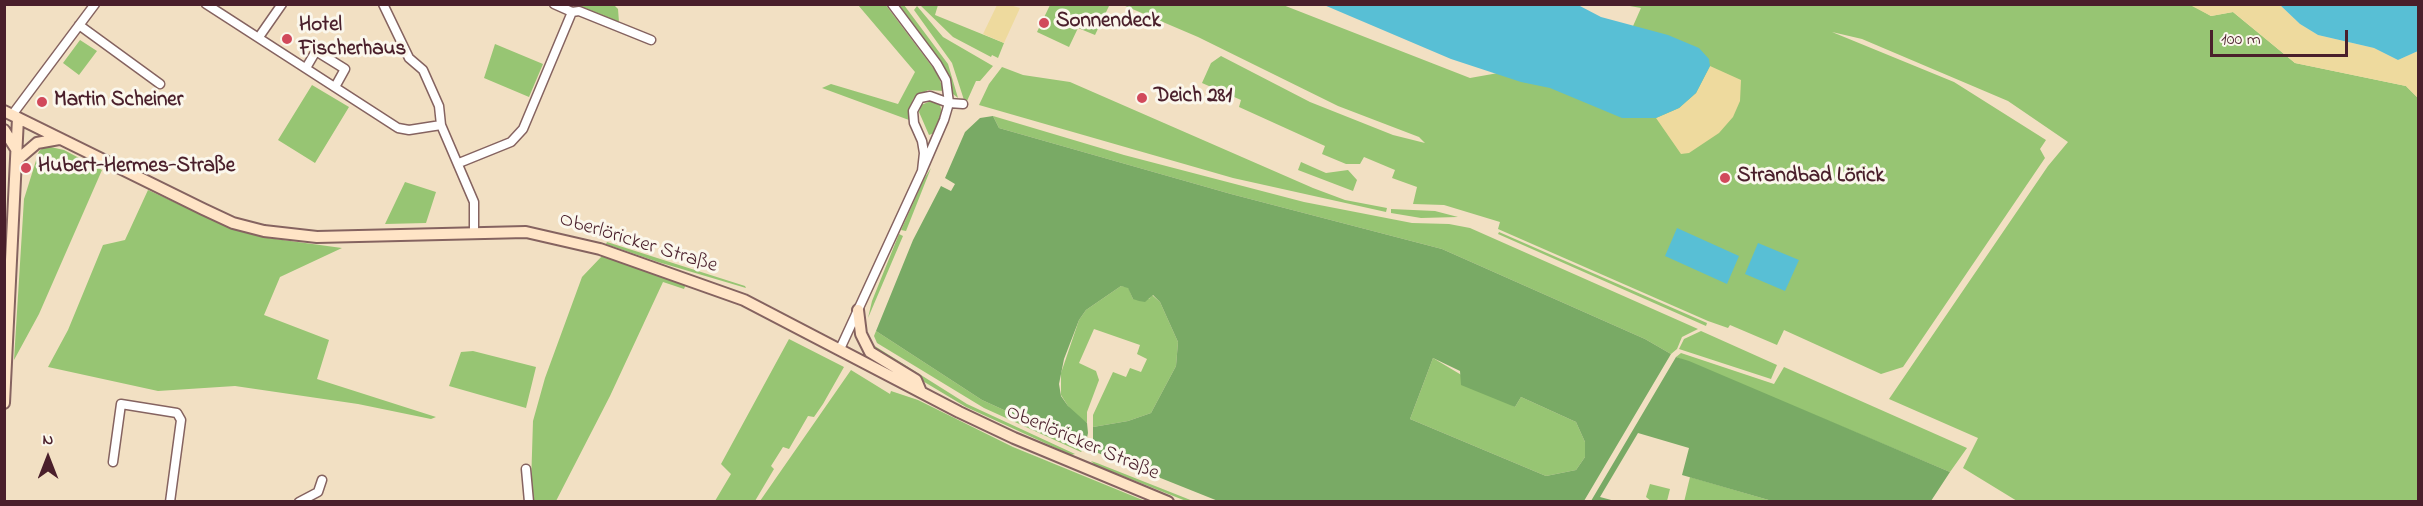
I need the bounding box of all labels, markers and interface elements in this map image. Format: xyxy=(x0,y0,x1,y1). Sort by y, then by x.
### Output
place label: Sonnendeck xyxy=(1056,10,1161,36)
place label: Hotel Fischerhaus xyxy=(299,14,406,64)
marker: Sonnendeck xyxy=(1037,16,1051,30)
scale bar xyxy=(2213,18,2351,56)
text: 100 m xyxy=(2221,27,2261,53)
marker: Hotel Fischerhaus xyxy=(280,32,294,46)
place label: Deich 281 xyxy=(1154,85,1232,111)
place label: Martin Scheiner xyxy=(54,89,183,115)
marker: Deich 281 xyxy=(1135,91,1149,105)
marker: Martin Scheiner xyxy=(35,95,49,109)
place label: Hubert-Hermes-Straße xyxy=(38,155,235,181)
marker: Hubert-Hermes-Straße xyxy=(19,161,33,175)
place label: Strandbad Lörick xyxy=(1737,165,1885,191)
marker: Strandbad Lörick xyxy=(1718,171,1732,185)
street label: Oberlöricker Straße xyxy=(556,208,720,280)
street label: Oberlöricker Straße xyxy=(1002,400,1162,488)
north arrow xyxy=(18,428,78,488)
text: N xyxy=(43,428,53,452)

